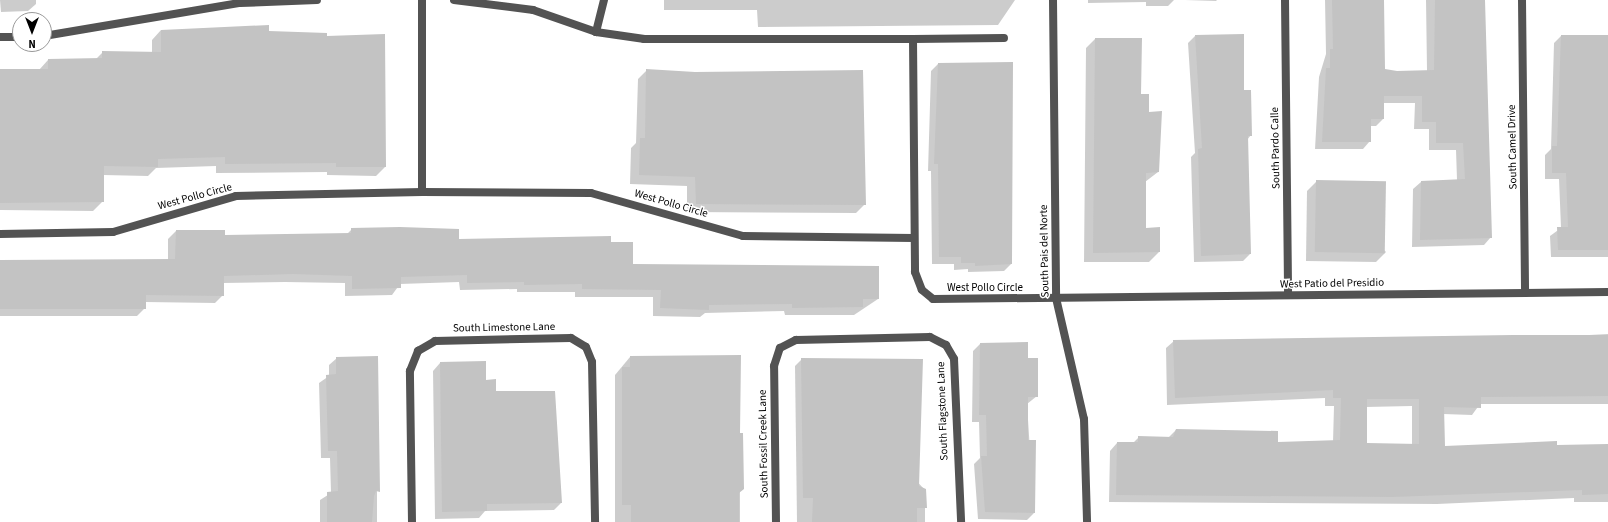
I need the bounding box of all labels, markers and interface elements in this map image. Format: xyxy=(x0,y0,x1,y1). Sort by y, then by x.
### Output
north arrow xyxy=(12,12,52,52)
text: N xyxy=(28,36,36,51)
street label: South Camel Drive xyxy=(1506,104,1520,190)
street label: South Pardo Calle xyxy=(1269,107,1283,189)
street label: West Pollo Circle xyxy=(157,181,233,213)
street label: West Pollo Circle xyxy=(633,187,709,221)
street label: South Pais del Norte xyxy=(1038,204,1052,298)
street label: West Patio del Presidio xyxy=(1280,276,1384,292)
street label: West Pollo Circle xyxy=(947,281,1023,295)
street label: South Limestone Lane xyxy=(453,321,555,335)
street label: South Flagstone Lane xyxy=(935,361,951,461)
street label: South Fossil Creek Lane xyxy=(756,390,772,498)

